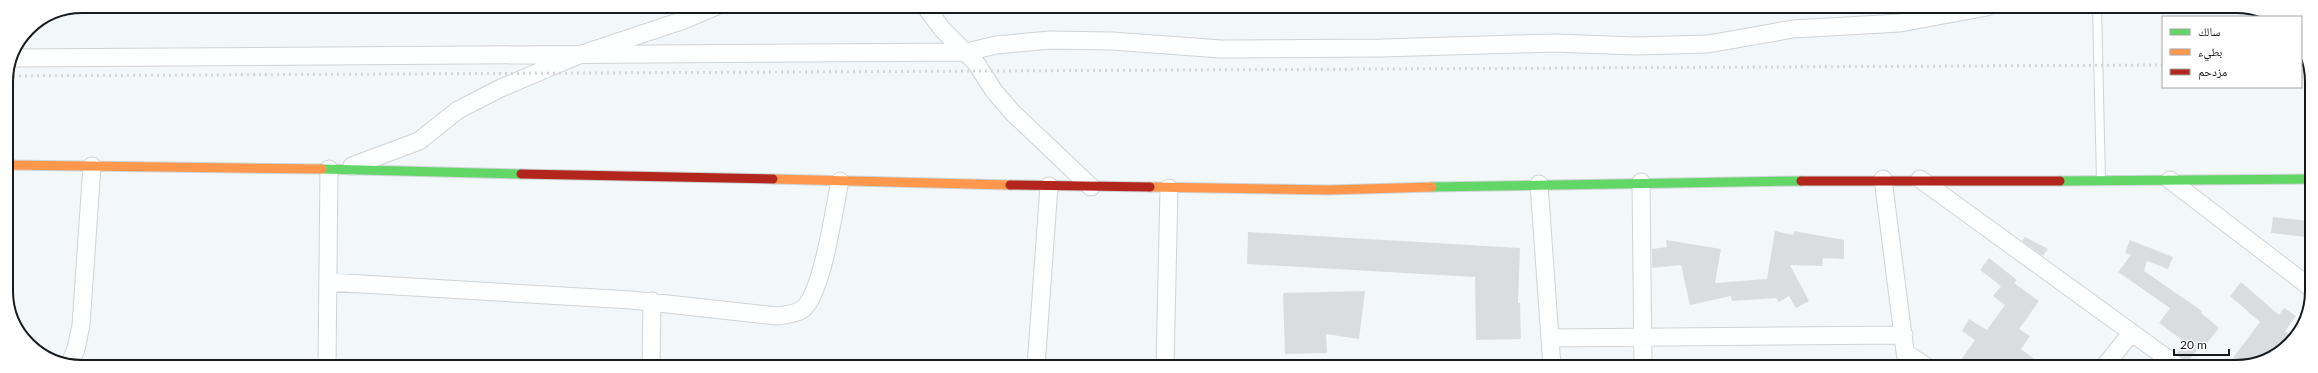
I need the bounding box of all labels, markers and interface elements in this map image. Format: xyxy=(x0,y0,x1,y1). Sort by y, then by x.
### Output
legend xyxy=(2162,16,2302,88)
text: سالك xyxy=(2198,24,2220,39)
text: بطيء xyxy=(2198,44,2222,62)
text: مزدحم xyxy=(2198,64,2227,80)
scale bar xyxy=(2174,331,2229,357)
text: 20 m xyxy=(2180,337,2207,352)

